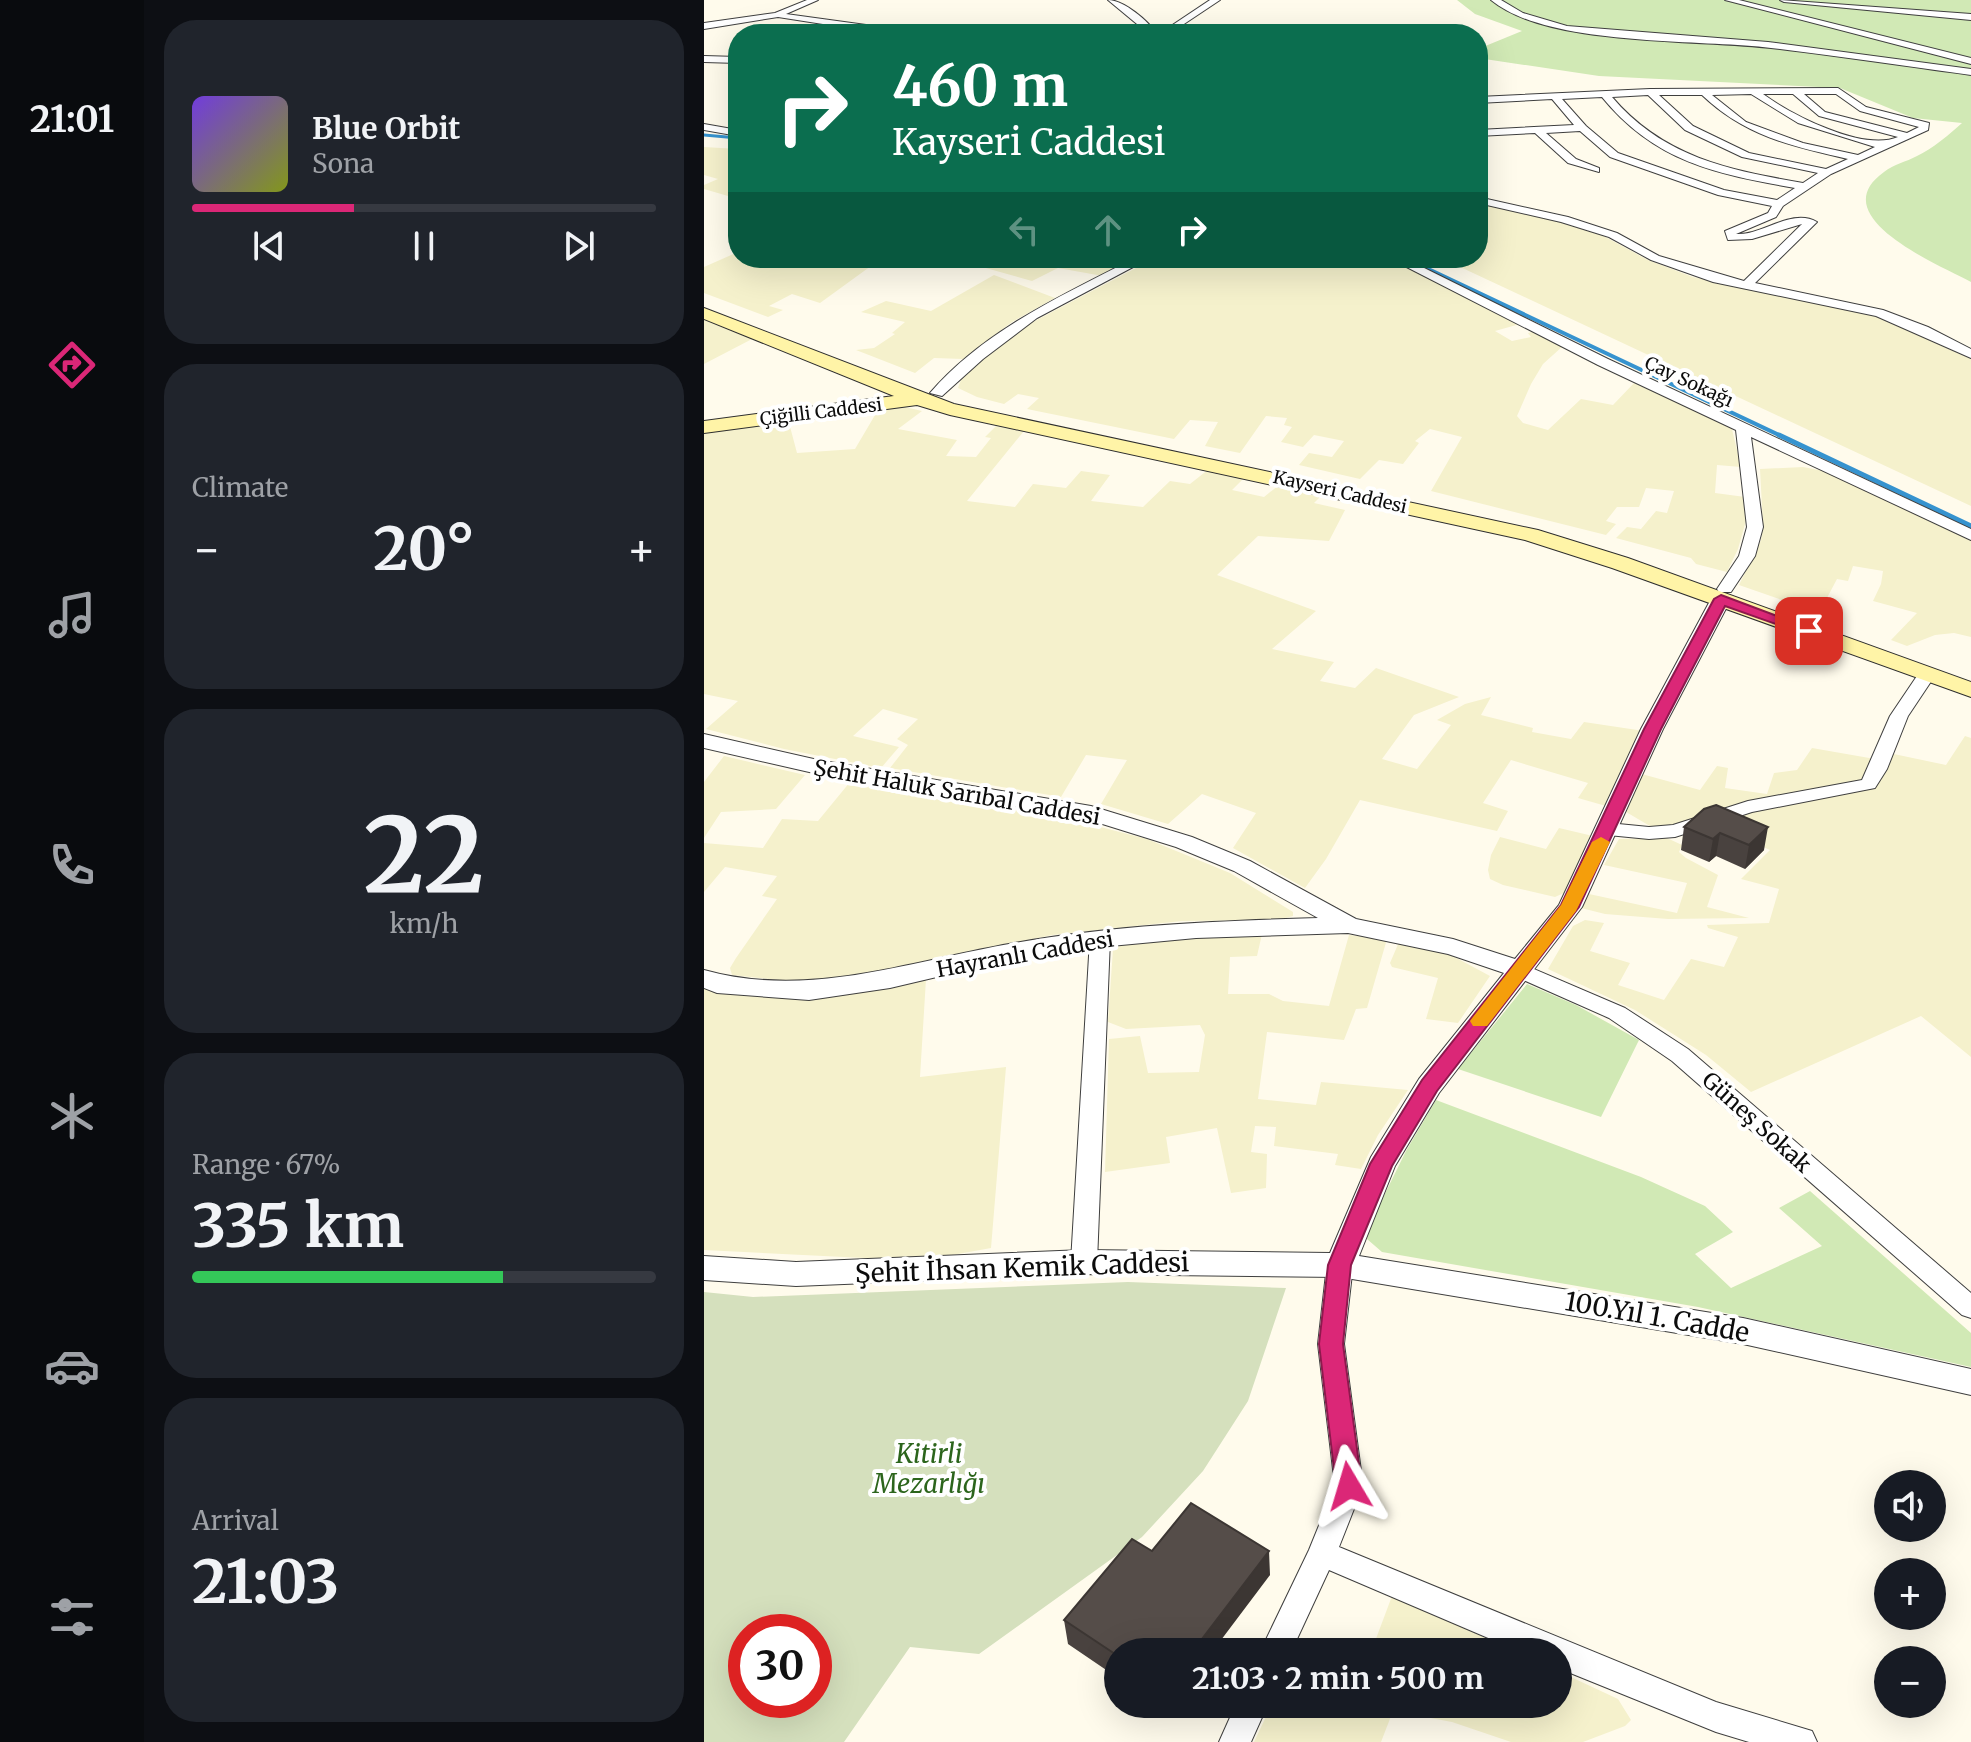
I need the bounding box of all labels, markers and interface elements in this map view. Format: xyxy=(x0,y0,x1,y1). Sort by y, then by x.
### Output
text: 460 m xyxy=(892,51,1068,121)
icon: right xyxy=(760,56,864,160)
text: 21:01 xyxy=(30,97,114,142)
text: Blue Orbit xyxy=(312,109,460,147)
text: Kayseri Caddesi xyxy=(892,120,1165,165)
text: Sona xyxy=(312,147,374,180)
icon: left xyxy=(1002,208,1046,252)
icon: ahead xyxy=(1086,208,1130,252)
icon: right xyxy=(1170,208,1214,252)
icon: previous xyxy=(247,224,291,268)
icon: pause xyxy=(402,224,446,268)
icon: next xyxy=(557,224,601,268)
icon: directions xyxy=(44,337,100,393)
street label: Çay Sokağı xyxy=(1641,351,1737,412)
street label: Çiğilli Caddesi xyxy=(759,393,883,430)
street label: Kayseri Caddesi xyxy=(1271,465,1409,518)
text: Climate xyxy=(192,471,288,504)
text: 20° xyxy=(373,511,475,586)
text: − xyxy=(192,522,221,577)
text: + xyxy=(627,522,656,577)
icon: music xyxy=(44,587,100,643)
pin xyxy=(1775,597,1843,665)
icon: arrive xyxy=(1787,609,1831,653)
street label: Şehit Haluk Sarıbal Caddesi xyxy=(811,753,1103,831)
text: 22 xyxy=(363,790,485,920)
icon: phone xyxy=(44,837,100,893)
text: km/h xyxy=(390,907,458,940)
street label: Hayranlı Caddesi xyxy=(934,925,1116,983)
street label: Güneş Sokak xyxy=(1697,1066,1817,1178)
icon: climate xyxy=(44,1088,100,1144)
text: Range · 67% xyxy=(192,1148,340,1181)
text: 335 km xyxy=(192,1188,404,1263)
street label: Şehit İhsan Kemik Caddesi xyxy=(854,1245,1190,1290)
street label: 100.Yıl 1. Cadde xyxy=(1562,1284,1752,1349)
icon: car xyxy=(44,1338,100,1394)
park label: Kitirli Mezarlığı xyxy=(872,1437,985,1500)
position arrow xyxy=(1307,1444,1391,1528)
map controls xyxy=(1874,1470,1946,1718)
button: sound xyxy=(1874,1470,1946,1542)
text: Arrival xyxy=(192,1504,279,1537)
text: 21:03 xyxy=(192,1544,339,1619)
button: + xyxy=(1874,1558,1946,1630)
icon: filters xyxy=(44,1589,100,1645)
speed limit sign: 30 xyxy=(728,1614,832,1718)
button: − xyxy=(1874,1646,1946,1718)
text: 21:03 · 2 min · 500 m xyxy=(1192,1659,1484,1697)

